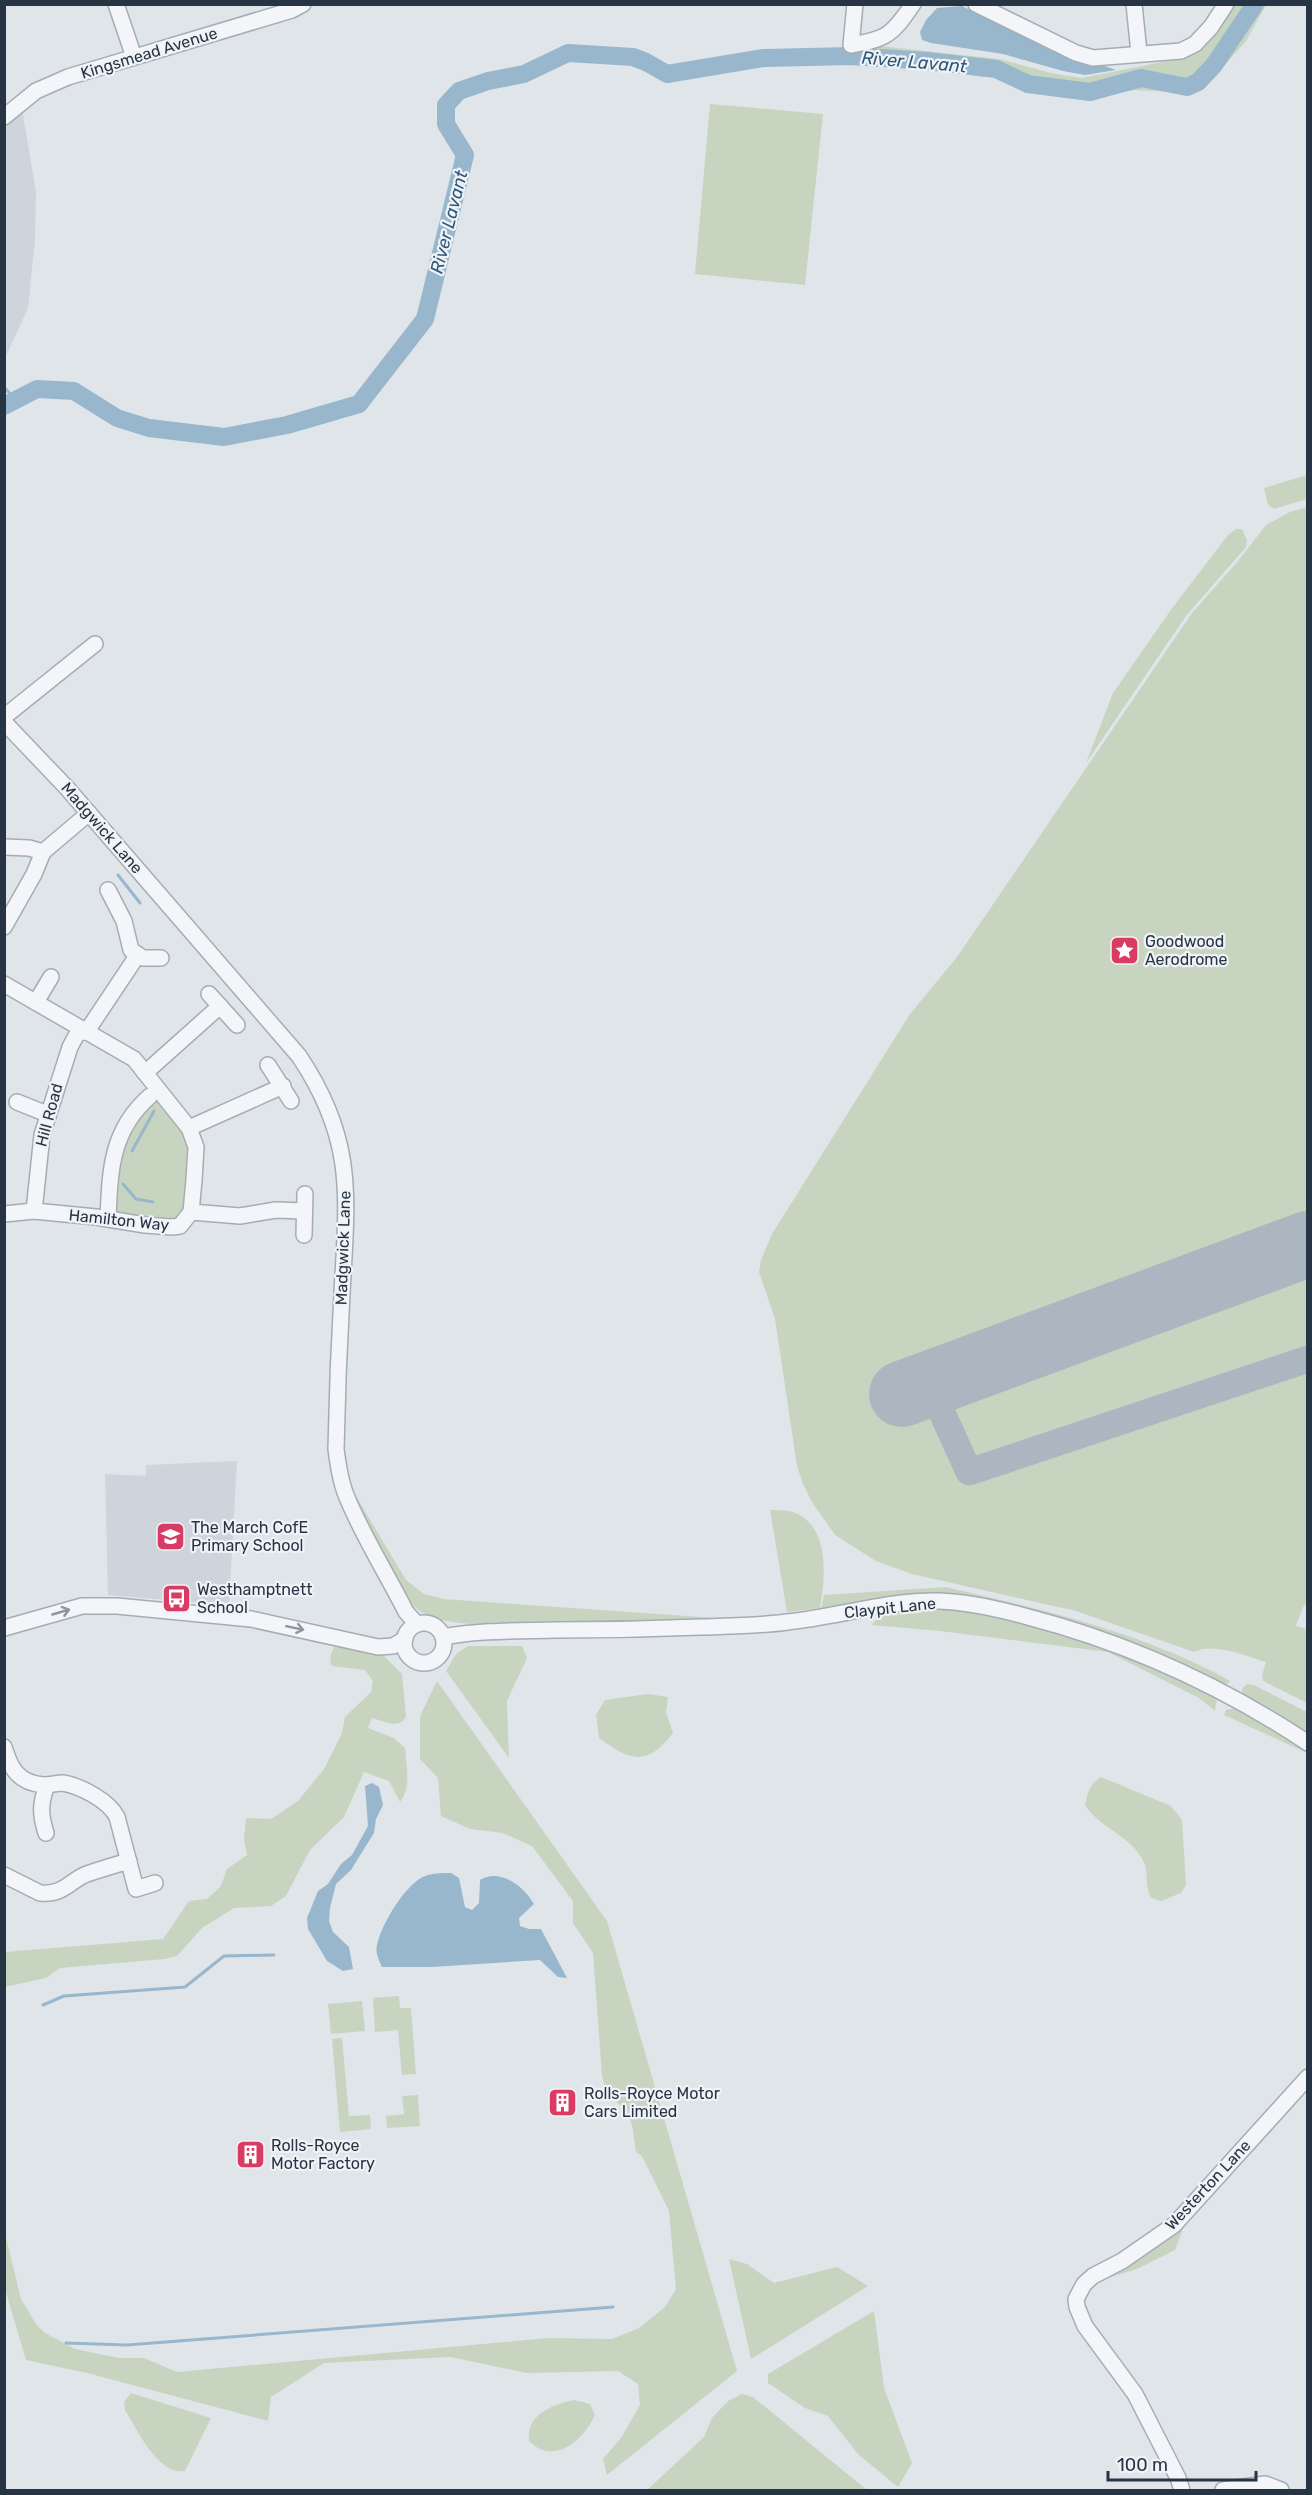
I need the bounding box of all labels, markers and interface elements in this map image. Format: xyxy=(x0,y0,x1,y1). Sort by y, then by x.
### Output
street label: Kingsmead Avenue xyxy=(78,23,220,83)
water label: River Lavant xyxy=(860,46,969,78)
water label: River Lavant xyxy=(426,167,473,276)
street label: Madgwick Lane xyxy=(57,778,147,878)
place label: Goodwood Aerodrome xyxy=(1145,932,1228,969)
place icon: Goodwood Aerodrome xyxy=(1108,934,1140,966)
street label: Hill Road xyxy=(31,1081,67,1149)
street label: Madgwick Lane xyxy=(332,1190,354,1306)
street label: Hamilton Way xyxy=(68,1205,170,1235)
place label: The March CofE Primary School xyxy=(191,1518,308,1555)
school or university icon: The March CofE Primary School xyxy=(154,1520,186,1552)
place label: Westhamptnett School xyxy=(197,1580,312,1617)
bus stop icon: Westhamptnett School xyxy=(160,1582,192,1614)
street label: Claypit Lane xyxy=(843,1594,937,1622)
one-way arrow xyxy=(51,1606,70,1617)
one-way arrow xyxy=(286,1623,305,1635)
place label: Rolls-Royce Motor Cars Limited xyxy=(584,2084,720,2121)
building icon: Rolls-Royce Motor Cars Limited xyxy=(547,2086,579,2118)
place label: Rolls-Royce Motor Factory xyxy=(271,2136,375,2173)
street label: Westerton Lane xyxy=(1161,2136,1255,2234)
building icon: Rolls-Royce Motor Factory xyxy=(234,2138,266,2170)
scale bar xyxy=(1108,2444,1256,2482)
text: 100 m xyxy=(1117,2454,1168,2476)

